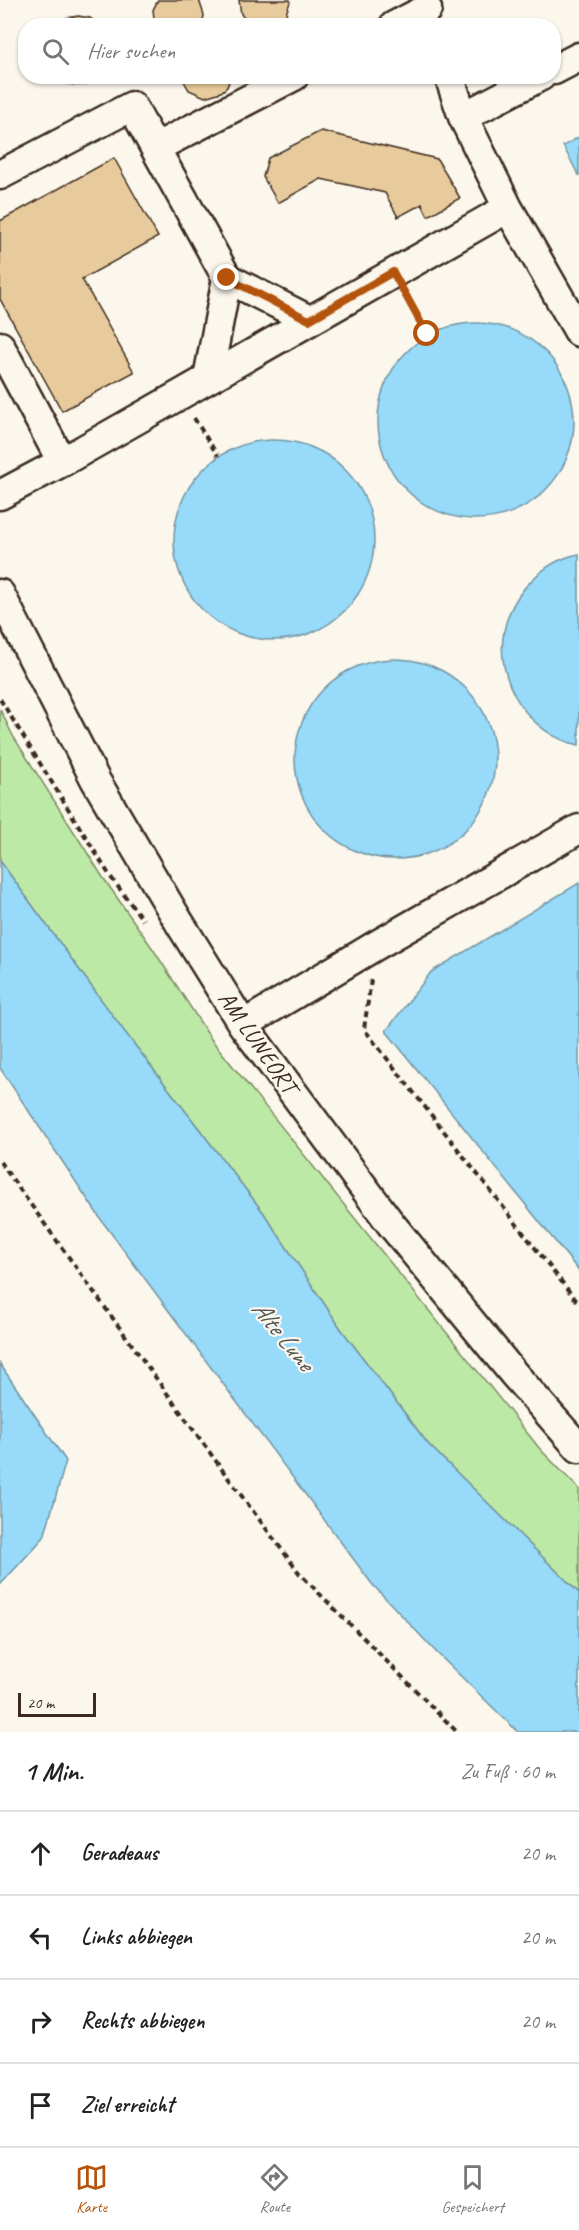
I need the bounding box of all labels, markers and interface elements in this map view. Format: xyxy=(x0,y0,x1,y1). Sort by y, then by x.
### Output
search box xyxy=(18,18,561,84)
icon: search xyxy=(39,35,72,68)
text: Hier suchen xyxy=(87,37,175,65)
route end xyxy=(213,264,239,290)
route start xyxy=(413,320,439,346)
street label: AM LUNEORT xyxy=(212,985,308,1104)
water label: Alte Lune xyxy=(244,1293,324,1380)
scale bar xyxy=(18,1690,96,1718)
text: 20 m xyxy=(27,1693,54,1713)
text: 1 Min. xyxy=(24,1755,83,1788)
text: Zu Fuß · 60 m xyxy=(461,1759,555,1784)
icon: ahead xyxy=(24,1837,57,1870)
text: Geradeaus xyxy=(81,1839,158,1867)
text: 20 m xyxy=(521,1841,555,1866)
icon: left xyxy=(24,1921,57,1954)
text: Links abbiegen xyxy=(81,1923,192,1951)
text: 20 m xyxy=(521,1925,555,1950)
icon: right xyxy=(24,2005,57,2038)
text: Rechts abbiegen xyxy=(81,2007,204,2035)
text: 20 m xyxy=(521,2009,555,2034)
icon: arrive xyxy=(24,2089,57,2122)
text: Ziel erreicht xyxy=(81,2091,174,2119)
tab: Karte xyxy=(75,2161,108,2217)
tab: Route xyxy=(258,2161,291,2217)
tab: Gespeichert xyxy=(442,2161,504,2217)

